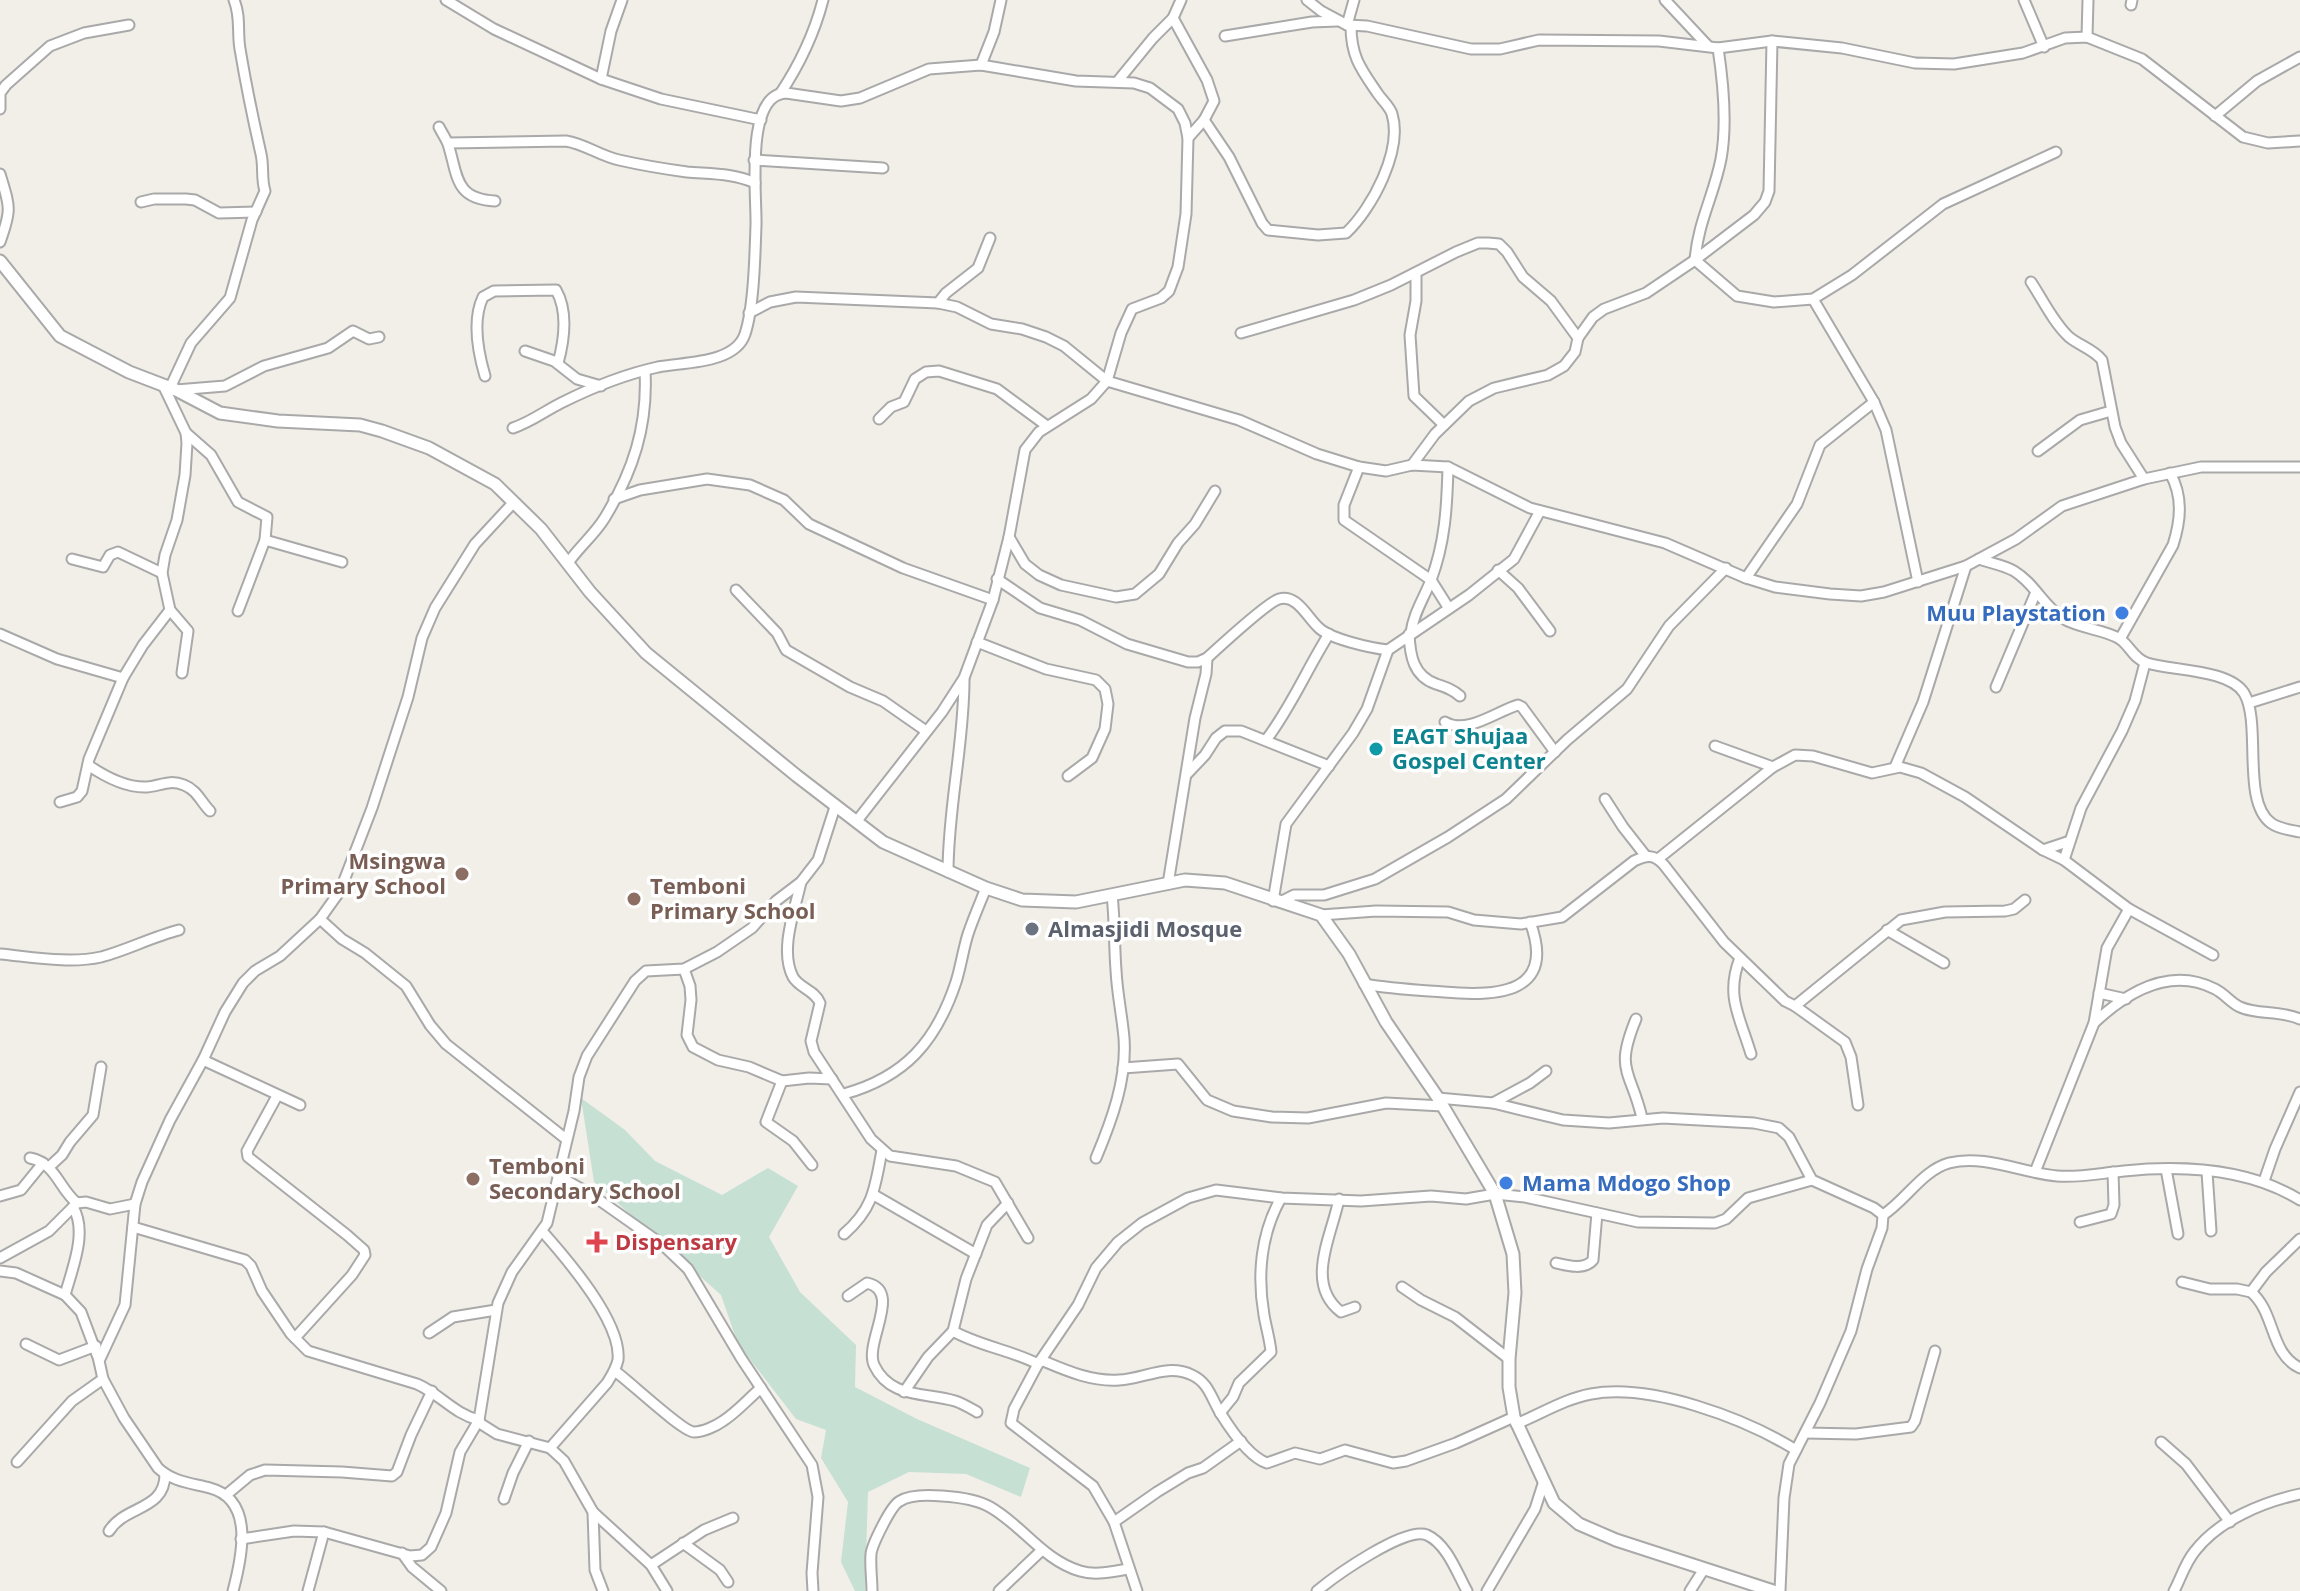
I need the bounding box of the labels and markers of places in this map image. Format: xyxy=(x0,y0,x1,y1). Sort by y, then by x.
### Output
place label: Muu Playstation xyxy=(1926,597,2106,627)
marker: Muu Playstation xyxy=(2113,604,2131,622)
place label: EAGT Shujaa Gospel Center xyxy=(1392,720,1546,775)
marker: EAGT Shujaa Gospel Center xyxy=(1367,740,1385,758)
place label: Msingwa Primary School xyxy=(281,845,446,900)
marker: Msingwa Primary School xyxy=(453,865,471,883)
place label: Temboni Primary School xyxy=(650,870,815,925)
marker: Temboni Primary School xyxy=(625,890,643,908)
place label: Almasjidi Mosque xyxy=(1048,913,1242,943)
marker: Almasjidi Mosque xyxy=(1023,920,1041,938)
place label: Temboni Secondary School xyxy=(489,1150,681,1205)
place label: Mama Mdogo Shop xyxy=(1522,1167,1731,1197)
marker: Temboni Secondary School xyxy=(464,1170,482,1188)
marker: Mama Mdogo Shop xyxy=(1497,1174,1515,1192)
place label: Dispensary xyxy=(615,1226,738,1256)
marker: Dispensary xyxy=(586,1231,608,1253)

